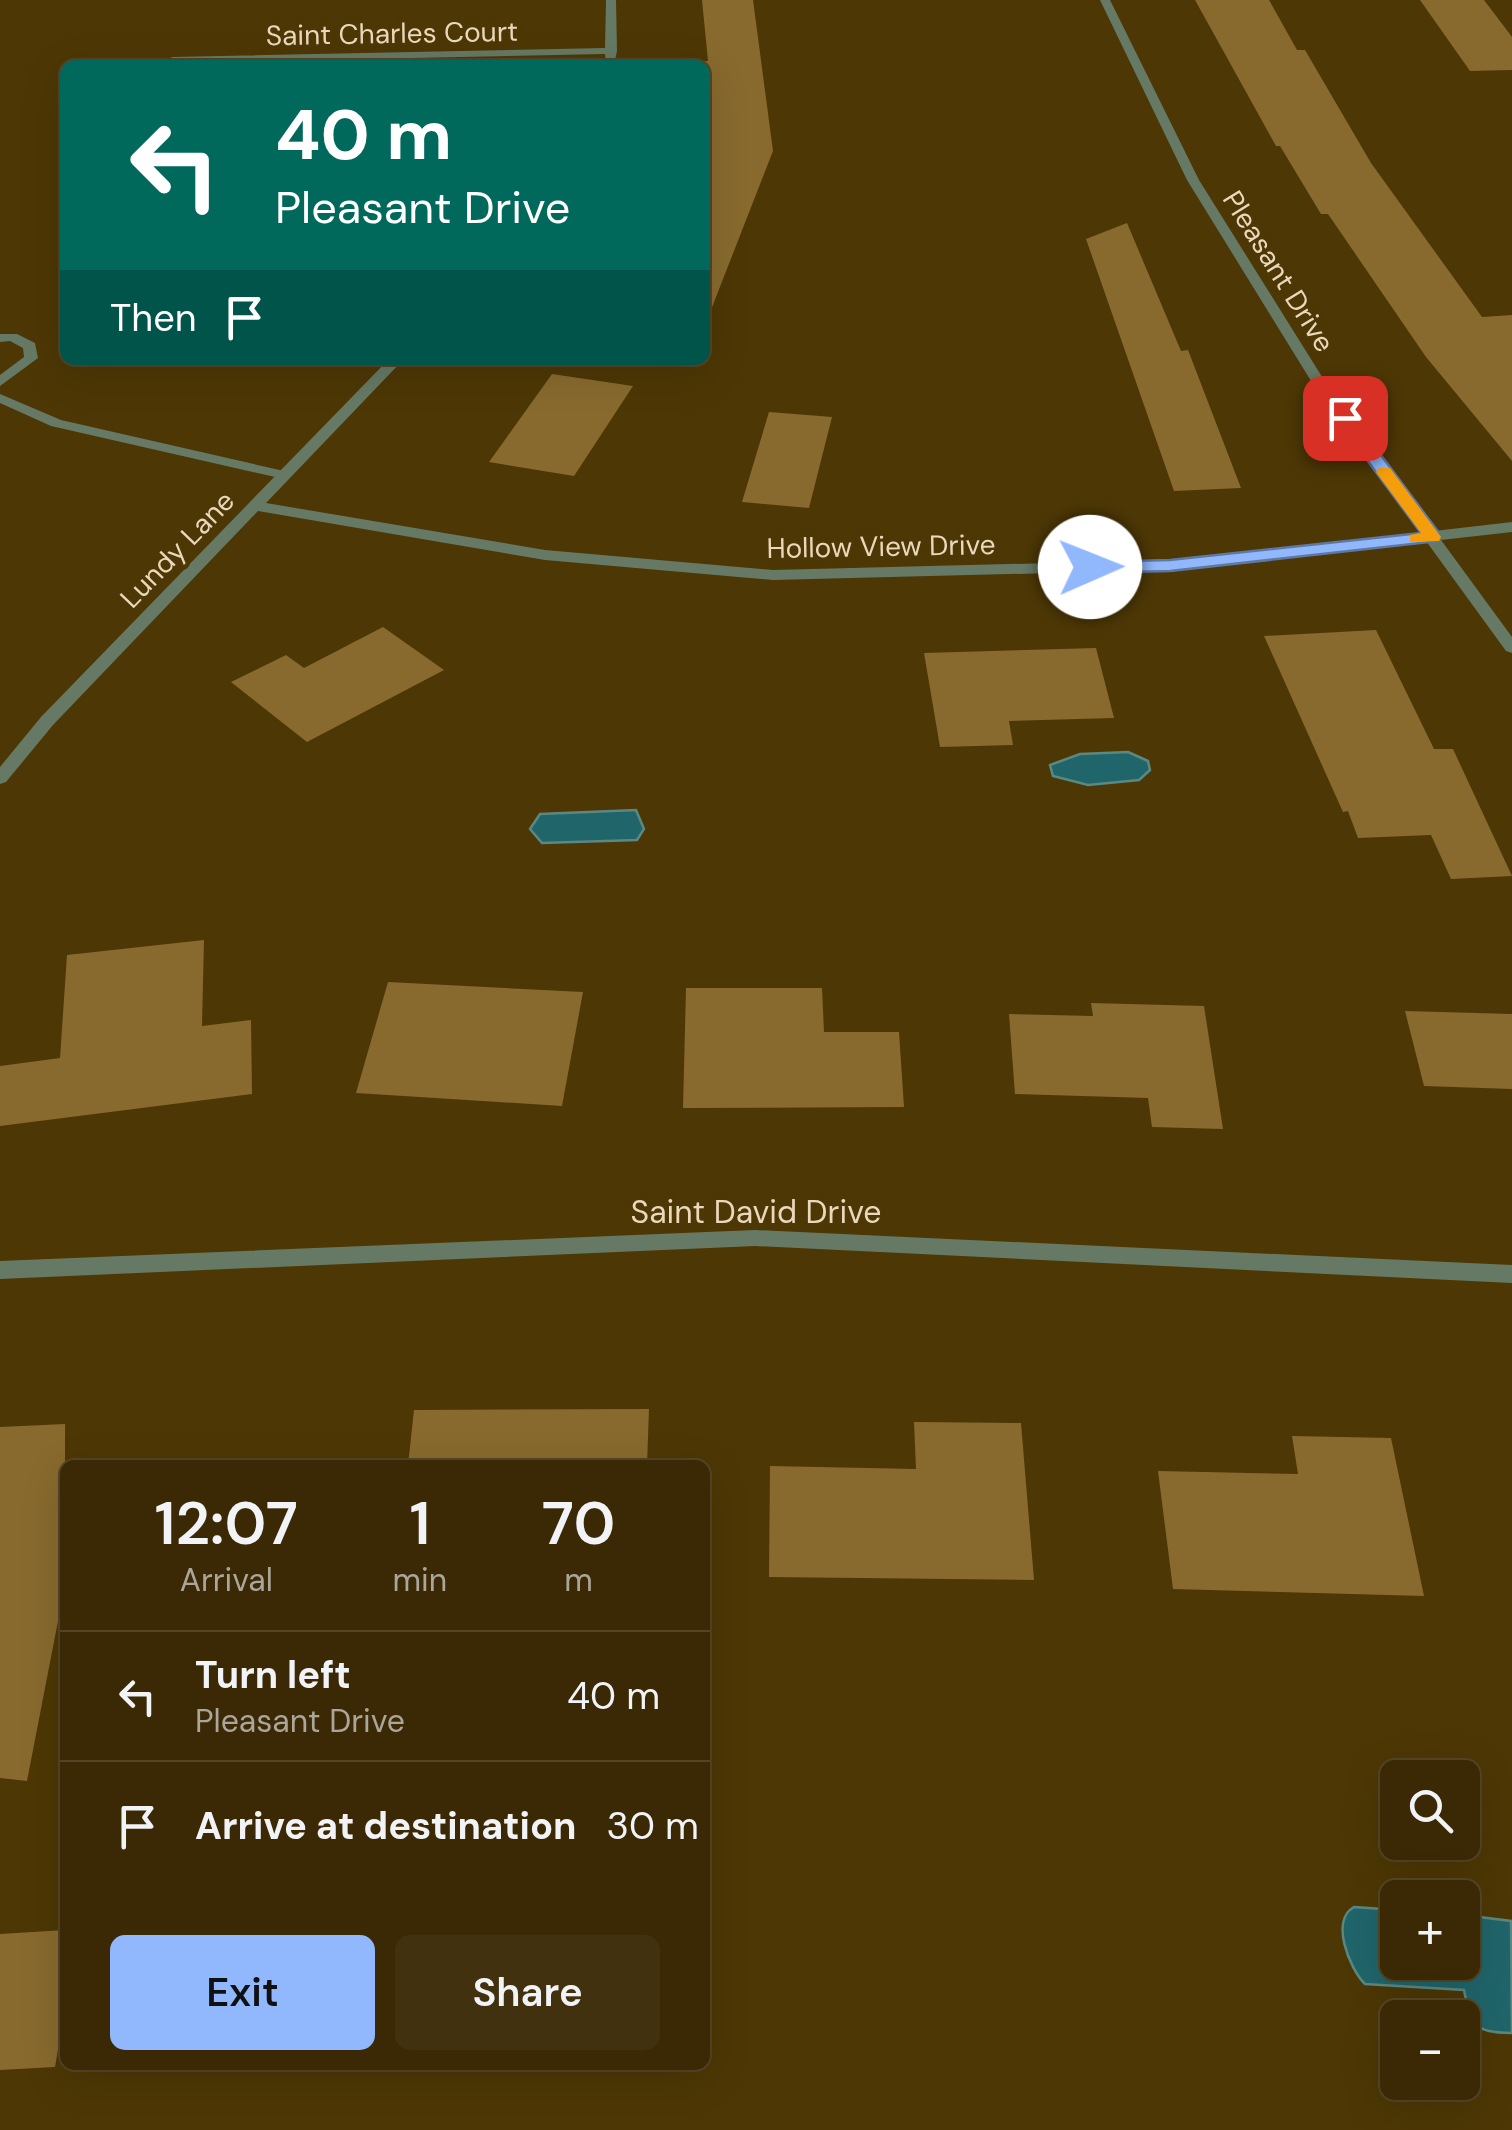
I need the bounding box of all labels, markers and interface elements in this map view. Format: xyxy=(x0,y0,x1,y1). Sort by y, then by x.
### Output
street label: Saint Charles Court xyxy=(266,13,518,54)
text: 40 m xyxy=(275,90,452,181)
icon: left xyxy=(110,100,240,230)
text: Pleasant Drive xyxy=(275,178,570,237)
street label: Pleasant Drive xyxy=(1214,184,1343,359)
icon: arrive xyxy=(217,290,272,345)
text: Then xyxy=(110,293,197,343)
pin xyxy=(1303,376,1388,461)
icon: arrive xyxy=(1318,391,1373,446)
street label: Lundy Lane xyxy=(112,483,243,616)
position arrow xyxy=(1038,515,1142,619)
street label: Hollow View Drive xyxy=(766,526,996,567)
street label: Saint David Drive xyxy=(631,1191,881,1233)
text: 12:07 xyxy=(155,1484,298,1563)
text: 1 xyxy=(409,1484,430,1563)
text: 70 xyxy=(542,1484,615,1563)
text: Arrival xyxy=(180,1559,273,1601)
text: min xyxy=(393,1559,447,1601)
text: m xyxy=(564,1559,593,1601)
text: Turn left xyxy=(195,1650,351,1700)
icon: left xyxy=(110,1669,165,1724)
text: 40 m xyxy=(567,1671,660,1721)
text: Pleasant Drive xyxy=(195,1700,405,1742)
map controls xyxy=(1380,1760,1480,2100)
button: search xyxy=(1380,1760,1480,1860)
icon: arrive xyxy=(110,1799,165,1854)
text: Arrive at destination xyxy=(195,1801,577,1851)
text: 30 m xyxy=(607,1801,699,1851)
button: + xyxy=(1380,1880,1480,1980)
button: Exit xyxy=(110,1935,375,2050)
button: Share xyxy=(395,1935,660,2050)
button: − xyxy=(1380,2000,1480,2100)

